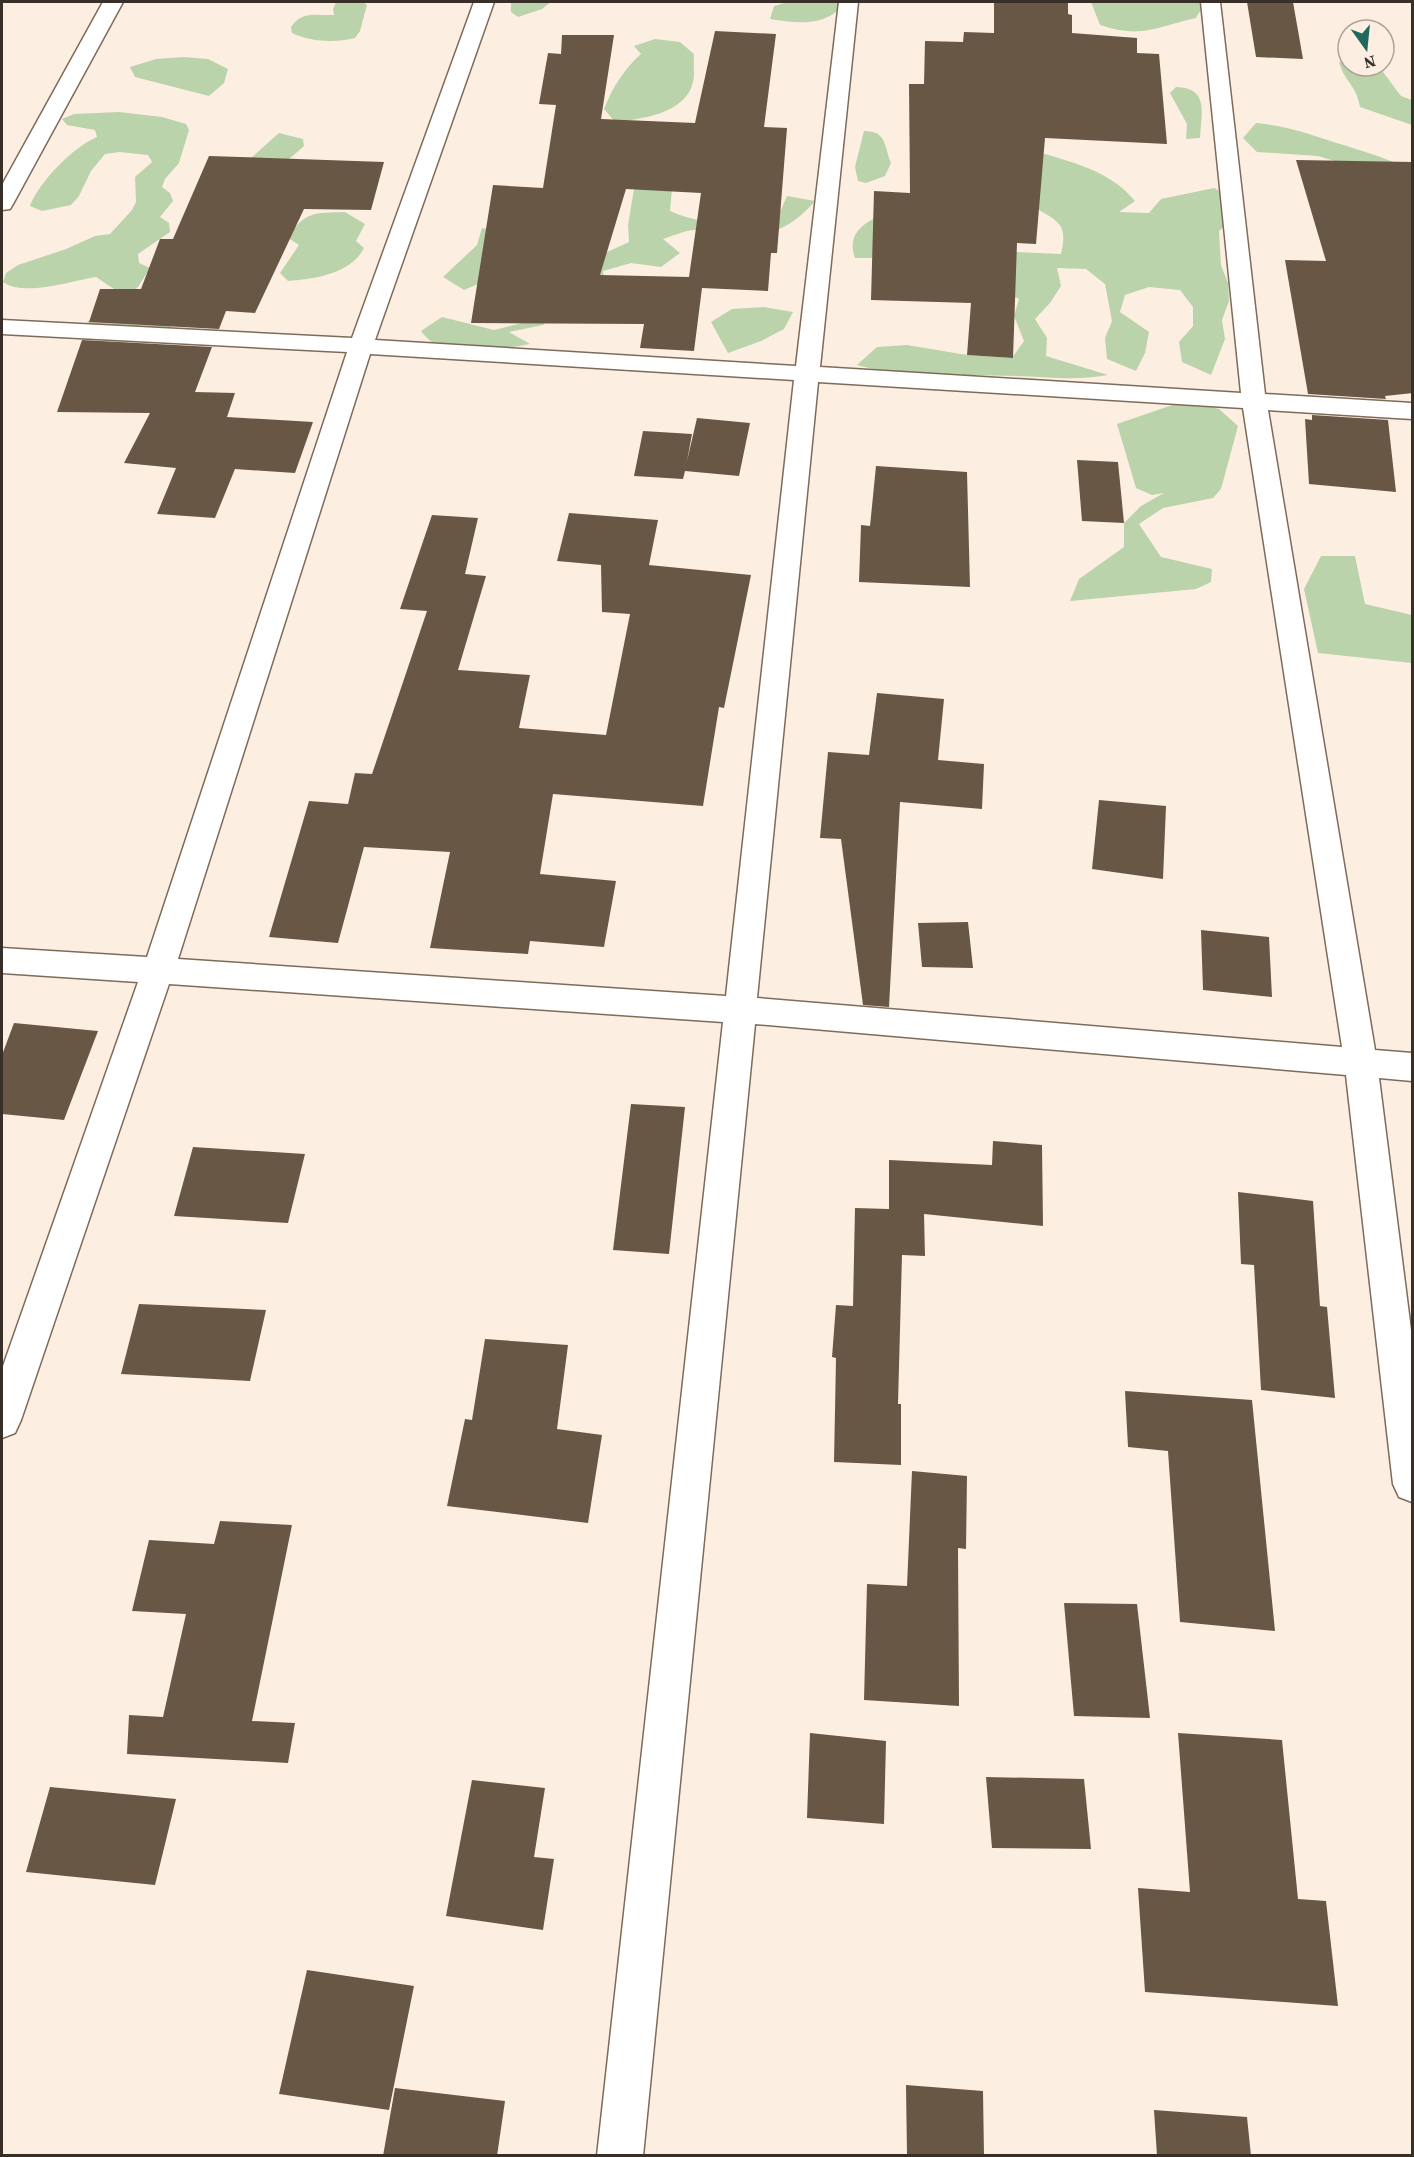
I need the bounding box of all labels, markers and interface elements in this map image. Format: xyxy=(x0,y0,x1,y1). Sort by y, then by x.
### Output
north arrow xyxy=(1336,18,1396,78)
text: N xyxy=(1361,50,1378,75)

